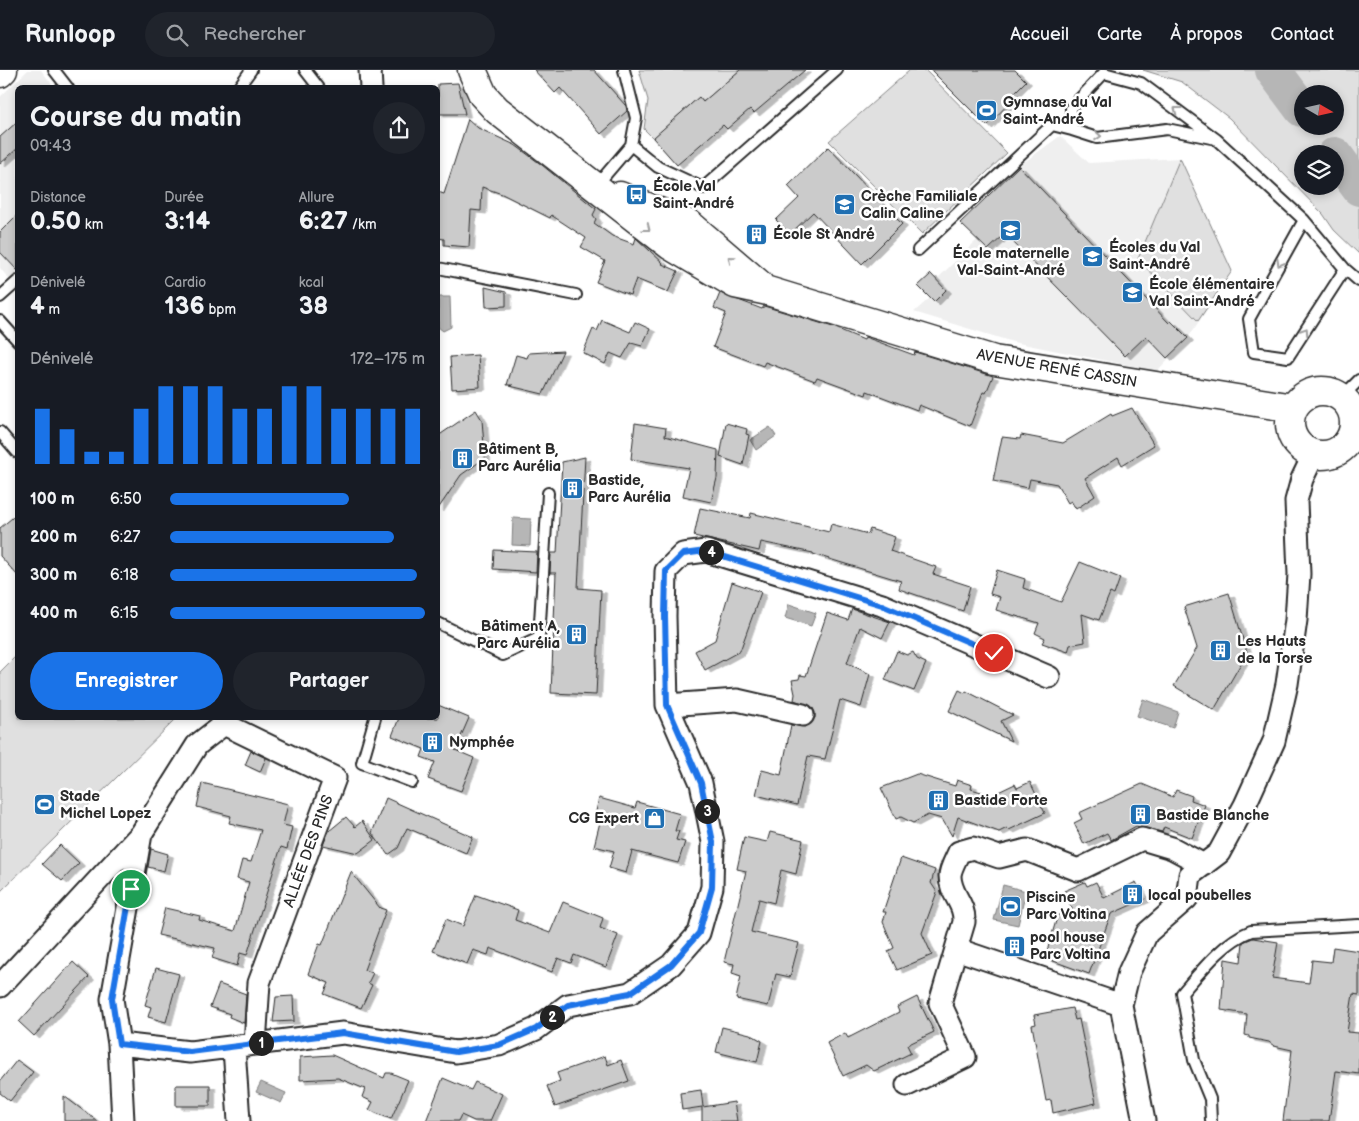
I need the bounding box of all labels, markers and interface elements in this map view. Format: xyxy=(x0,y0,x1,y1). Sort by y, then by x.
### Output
search box xyxy=(145,12,495,57)
text: Runloop xyxy=(25,20,115,49)
icon: search xyxy=(163,21,191,49)
text: Rechercher xyxy=(203,23,305,46)
text: Accueil xyxy=(1010,24,1069,45)
text: Carte xyxy=(1097,24,1142,45)
text: À propos xyxy=(1170,24,1243,45)
text: Contact xyxy=(1271,24,1334,45)
north arrow xyxy=(1294,85,1344,135)
map controls xyxy=(1294,85,1344,195)
place label: Gymnase du Val Saint-André xyxy=(1003,93,1112,129)
sports icon: Gymnase du Val Saint-André xyxy=(975,99,999,123)
text: Course du matin xyxy=(30,101,242,134)
button: share xyxy=(373,102,425,154)
one-way arrow xyxy=(1173,107,1183,116)
one-way arrow xyxy=(1095,131,1103,142)
text: 09:43 xyxy=(30,137,72,156)
button: layers xyxy=(1294,145,1344,195)
place label: École Val Saint-André xyxy=(653,176,734,213)
bus stop icon: École Val Saint-André xyxy=(625,183,649,207)
place label: Crèche Familiale Calin Caline xyxy=(861,187,978,223)
text: Distance xyxy=(30,189,86,206)
text: Durée xyxy=(164,189,204,206)
text: Allure xyxy=(299,189,334,206)
school or university icon: Crèche Familiale Calin Caline xyxy=(833,193,857,217)
text: 0.50 xyxy=(30,206,81,237)
text: 3:14 xyxy=(164,206,210,237)
text: 6:27 xyxy=(299,206,348,237)
text: km xyxy=(81,216,103,233)
text: /km xyxy=(348,216,376,233)
school or university icon: École maternelle Val-Saint-André xyxy=(999,218,1023,242)
one-way arrow xyxy=(641,222,650,230)
building icon: École St André xyxy=(745,222,769,246)
place label: École St André xyxy=(773,224,875,244)
place label: Écoles du Val Saint-André xyxy=(1109,237,1200,274)
place label: École maternelle Val-Saint-André xyxy=(953,243,1070,280)
school or university icon: Écoles du Val Saint-André xyxy=(1081,244,1105,268)
one-way arrow xyxy=(727,256,736,265)
one-way arrow xyxy=(1277,257,1287,266)
text: Dénivelé xyxy=(30,274,85,291)
text: Cardio xyxy=(164,274,206,291)
text: kcal xyxy=(299,274,324,291)
place label: École élémentaire Val Saint-André xyxy=(1149,274,1275,311)
school or university icon: École élémentaire Val Saint-André xyxy=(1121,281,1145,305)
text: 4 xyxy=(30,291,45,322)
text: 136 xyxy=(164,291,205,322)
text: 38 xyxy=(299,291,328,322)
text: m xyxy=(45,301,60,318)
text: bpm xyxy=(205,301,236,318)
one-way arrow xyxy=(1298,328,1308,337)
street label: AVENUE RENÉ CASSIN xyxy=(975,345,1139,392)
text: Dénivelé xyxy=(30,350,93,369)
text: 172–175 m xyxy=(350,350,425,369)
place label: Bâtiment B, Parc Aurélia xyxy=(478,440,561,476)
building icon: Bâtiment B, Parc Aurélia xyxy=(450,446,474,470)
place label: Bastide, Parc Aurélia xyxy=(588,471,671,507)
building icon: Bastide, Parc Aurélia xyxy=(560,477,584,501)
text: 100 m xyxy=(30,490,75,509)
text: 6:50 xyxy=(110,490,142,509)
text: 200 m xyxy=(30,528,77,547)
text: 6:27 xyxy=(110,528,140,547)
pin: 4 xyxy=(698,540,724,564)
text: 4 xyxy=(707,544,716,561)
text: 300 m xyxy=(30,566,77,585)
text: 6:18 xyxy=(110,566,139,585)
text: 400 m xyxy=(30,604,77,623)
text: 6:15 xyxy=(110,604,138,623)
place label: Bâtiment A, Parc Aurélia xyxy=(477,617,560,653)
building icon: Bâtiment A, Parc Aurélia xyxy=(564,623,588,647)
pin xyxy=(973,632,1015,674)
place label: Les Hauts de la Torse xyxy=(1237,632,1313,668)
building icon: Les Hauts de la Torse xyxy=(1209,638,1233,662)
icon: check xyxy=(980,639,1008,667)
button: Enregistrer xyxy=(30,652,223,710)
button: Partager xyxy=(233,652,425,710)
building icon: Nymphée xyxy=(421,730,445,754)
place label: Nymphée xyxy=(449,733,515,752)
place label: Stade Michel Lopez xyxy=(60,787,152,823)
building icon: Bastide Forte xyxy=(926,788,950,812)
place label: Bastide Forte xyxy=(954,791,1048,810)
street label: ALLÉE DES PINS xyxy=(279,792,338,910)
sports icon: Stade Michel Lopez xyxy=(32,793,56,817)
pin: 3 xyxy=(694,798,720,824)
text: 3 xyxy=(703,803,712,820)
building icon: Bastide Blanche xyxy=(1128,803,1152,827)
shop icon: CG Expert xyxy=(643,806,667,830)
place label: Bastide Blanche xyxy=(1156,806,1269,825)
place label: CG Expert xyxy=(568,809,639,828)
pin xyxy=(110,868,152,910)
icon: arrive xyxy=(117,875,145,903)
building icon: local poubelles xyxy=(1120,883,1144,907)
place label: local poubelles xyxy=(1148,886,1252,905)
place label: Piscine Parc Voltina xyxy=(1026,888,1107,924)
sports icon: Piscine Parc Voltina xyxy=(998,894,1022,918)
place label: pool house Parc Voltina xyxy=(1030,928,1111,964)
building icon: pool house Parc Voltina xyxy=(1002,934,1026,958)
pin: 2 xyxy=(540,1004,564,1030)
text: 2 xyxy=(548,1009,557,1026)
pin: 1 xyxy=(248,1030,274,1056)
text: 1 xyxy=(259,1035,264,1052)

